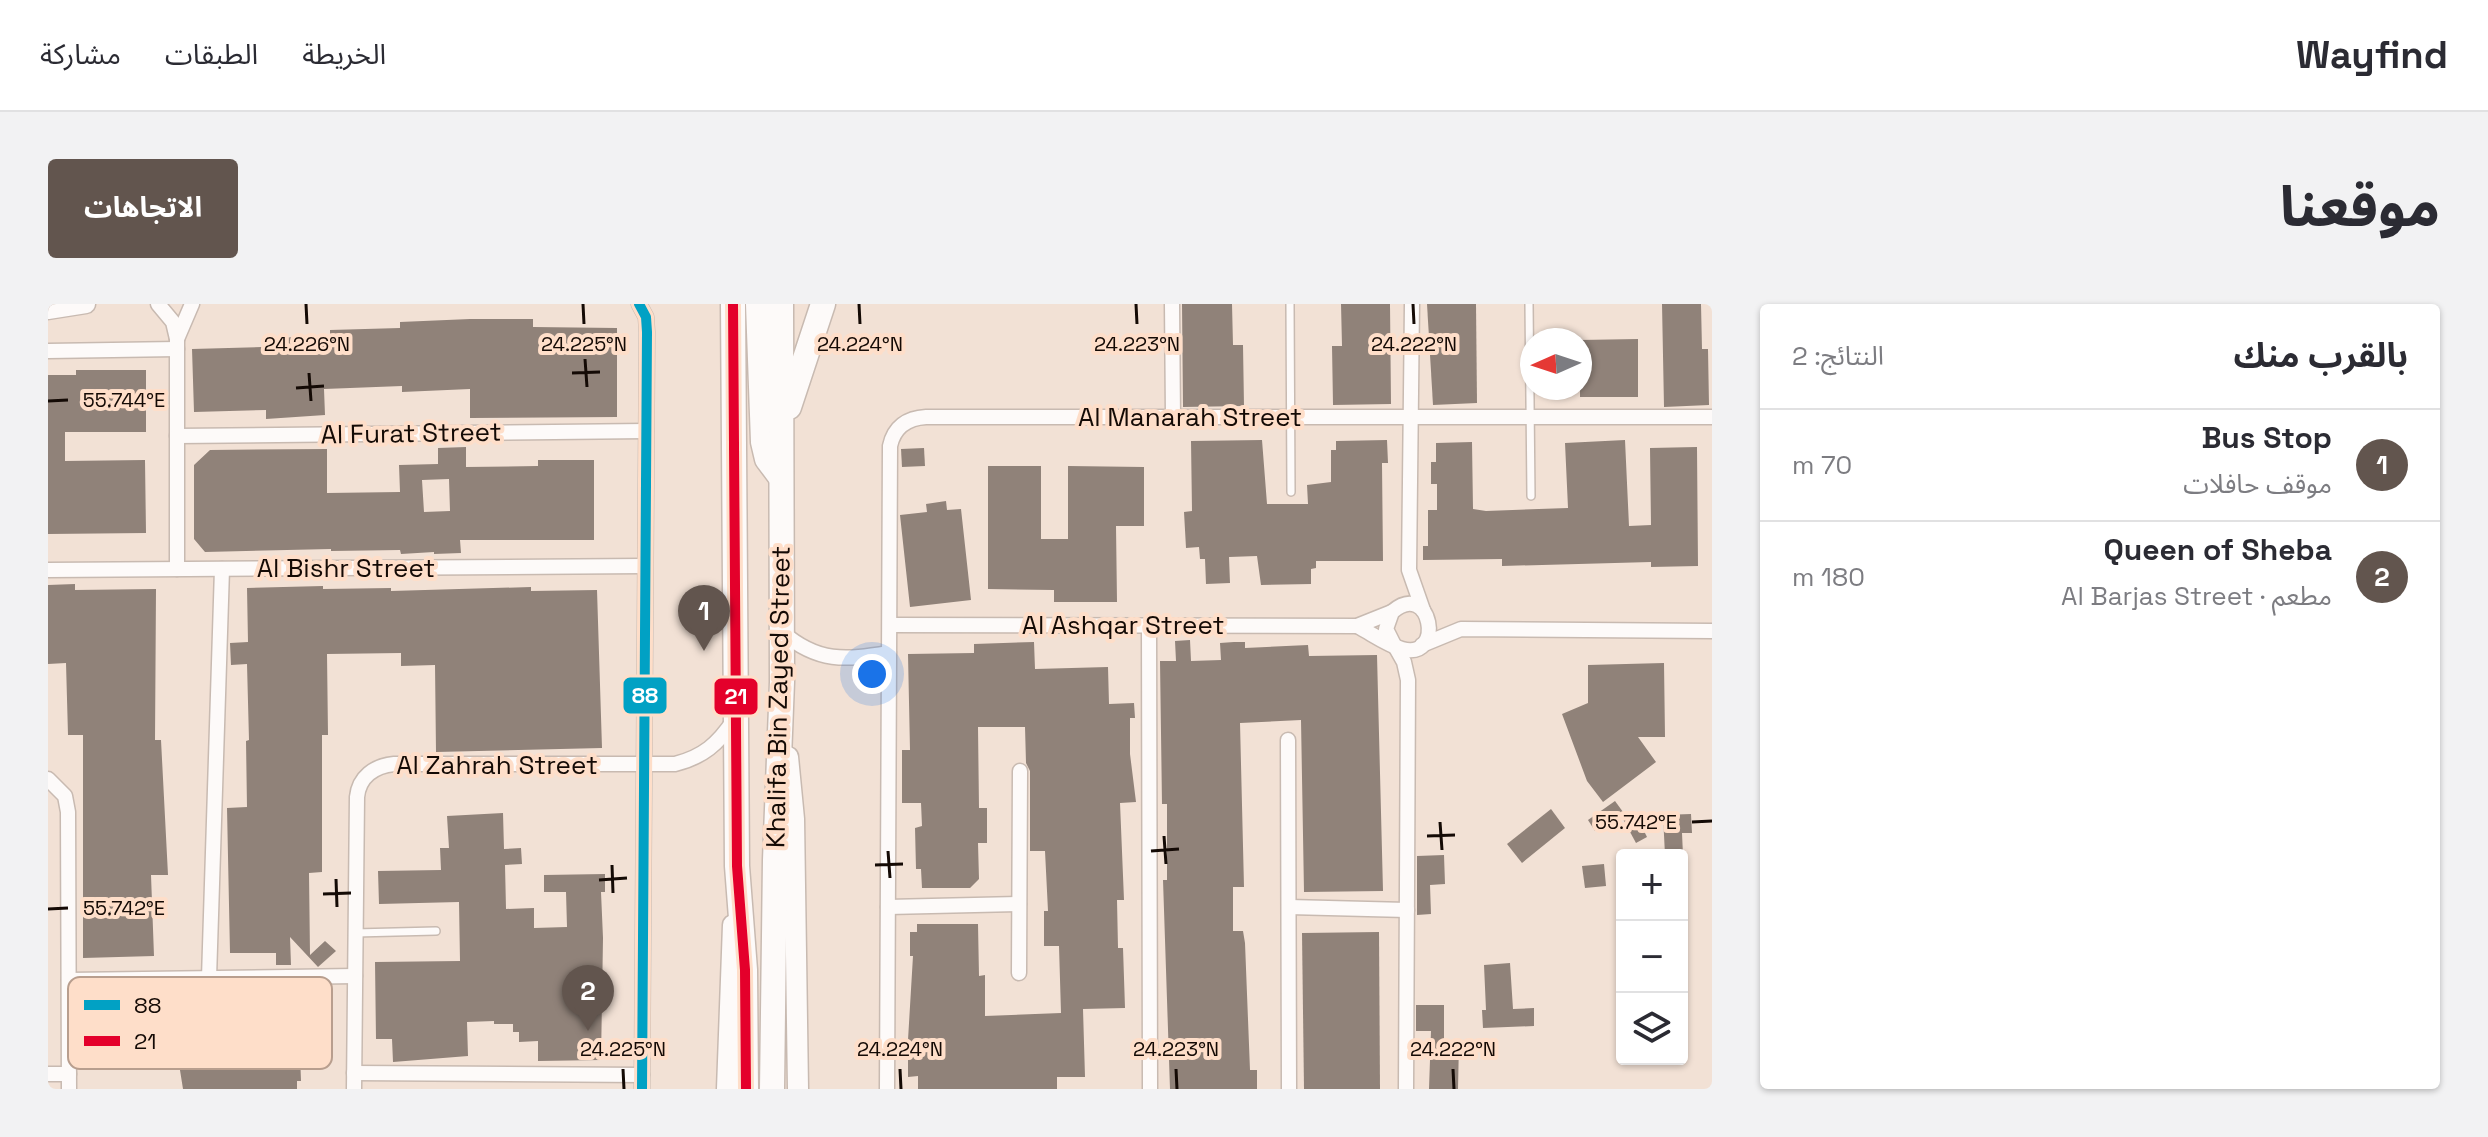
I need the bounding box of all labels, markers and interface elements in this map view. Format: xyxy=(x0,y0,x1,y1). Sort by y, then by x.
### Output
text: Wayfind xyxy=(2296,31,2448,79)
text: مشاركة xyxy=(40,36,121,72)
text: الطبقات xyxy=(165,36,258,72)
text: الخريطة xyxy=(302,36,386,72)
button: الاتجاهات xyxy=(48,159,238,258)
text: موقعنا xyxy=(2280,171,2440,242)
north arrow xyxy=(1520,328,1592,400)
text: 24.226°N xyxy=(264,331,350,357)
text: 24.225°N xyxy=(541,331,627,357)
text: 24.224°N xyxy=(817,331,903,357)
text: 24.223°N xyxy=(1094,331,1180,357)
text: 24.222°N xyxy=(1371,331,1457,357)
text: بالقرب منك xyxy=(2234,334,2408,377)
text: النتائج: 2 xyxy=(1792,339,1884,373)
text: 55.744°E xyxy=(83,387,165,413)
street label: Al Manarah Street xyxy=(1078,400,1302,434)
street label: Al Furat Street xyxy=(320,414,502,452)
text: Bus Stop xyxy=(2201,418,2332,457)
text: 70 m xyxy=(1792,448,1852,482)
text: 1 xyxy=(2376,448,2388,482)
text: موقف حافلات xyxy=(2183,467,2332,501)
text: Queen of Sheba xyxy=(2103,530,2332,569)
street label: Khalifa Bin Zayed Street xyxy=(758,546,798,848)
street label: Al Bishr Street xyxy=(257,551,435,585)
text: 180 m xyxy=(1792,560,1865,594)
text: 2 xyxy=(2374,560,2390,594)
text: مطعم · Al Barjas Street xyxy=(2061,579,2332,613)
pin: 1 xyxy=(678,585,730,651)
street label: Al Ashqar Street xyxy=(1022,608,1224,642)
your location xyxy=(852,654,892,694)
line badge: 88 xyxy=(622,676,668,715)
line badge: 21 xyxy=(713,677,759,716)
text: 88 xyxy=(632,681,658,709)
text: 21 xyxy=(724,682,748,710)
street label: Al Zahrah Street xyxy=(396,748,598,782)
text: 55.742°E xyxy=(1595,809,1677,835)
map controls xyxy=(1616,849,1688,1065)
button: + xyxy=(1616,849,1688,921)
text: 55.742°E xyxy=(83,895,165,921)
button: − xyxy=(1616,921,1688,993)
pin: 2 xyxy=(562,965,614,1031)
legend xyxy=(68,977,332,1069)
text: 88 xyxy=(134,991,161,1019)
button: layers xyxy=(1616,993,1688,1065)
text: 21 xyxy=(134,1027,156,1055)
text: 24.225°N xyxy=(580,1036,666,1062)
text: 24.224°N xyxy=(857,1036,943,1062)
text: 24.223°N xyxy=(1133,1036,1219,1062)
text: 24.222°N xyxy=(1410,1036,1496,1062)

